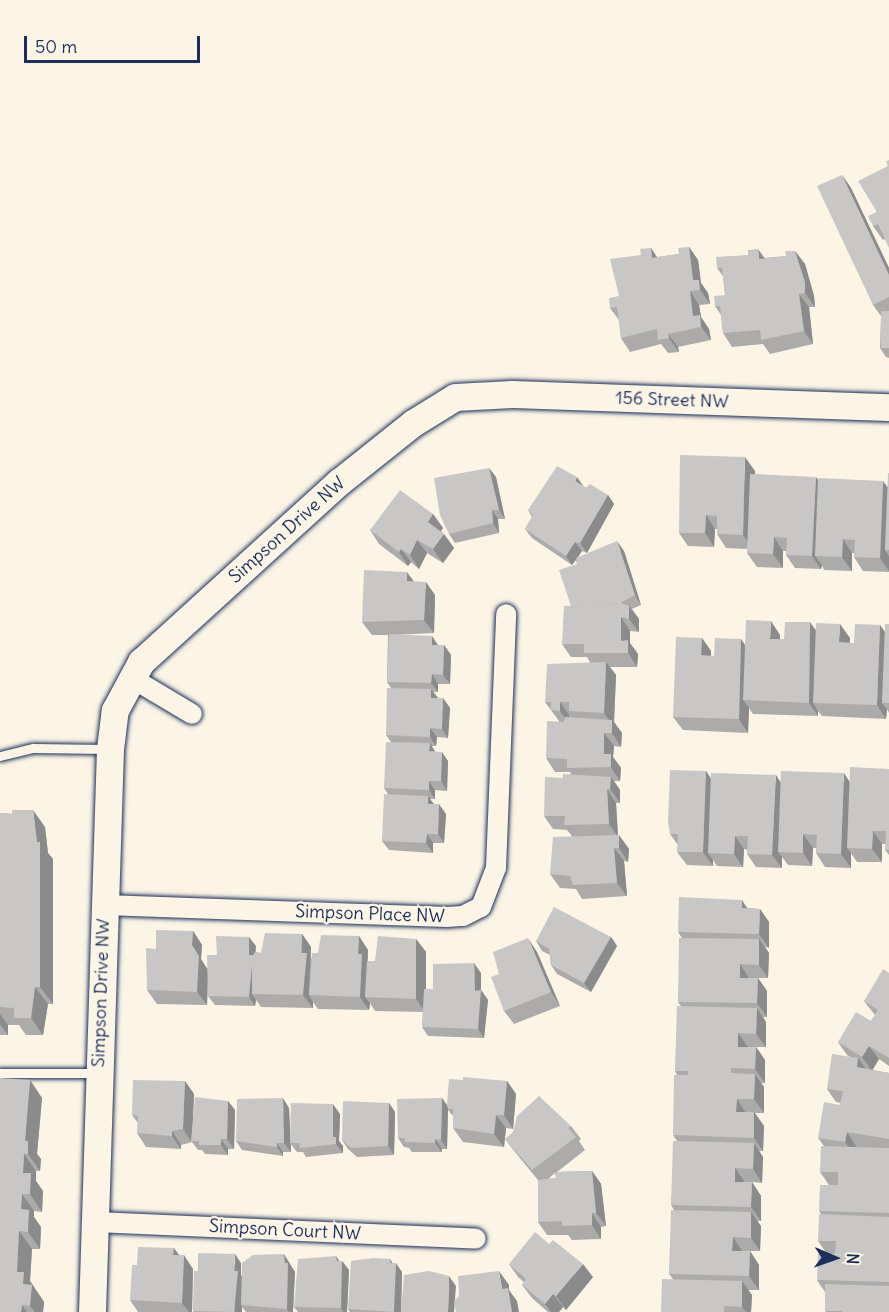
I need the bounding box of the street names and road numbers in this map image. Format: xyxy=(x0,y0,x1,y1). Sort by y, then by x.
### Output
street label: 156 Street NW xyxy=(615,387,729,413)
street label: Simpson Drive NW xyxy=(225,472,349,588)
street label: Simpson Place NW xyxy=(295,901,445,927)
street label: Simpson Drive NW xyxy=(88,918,114,1068)
street label: Simpson Court NW xyxy=(209,1215,361,1245)

